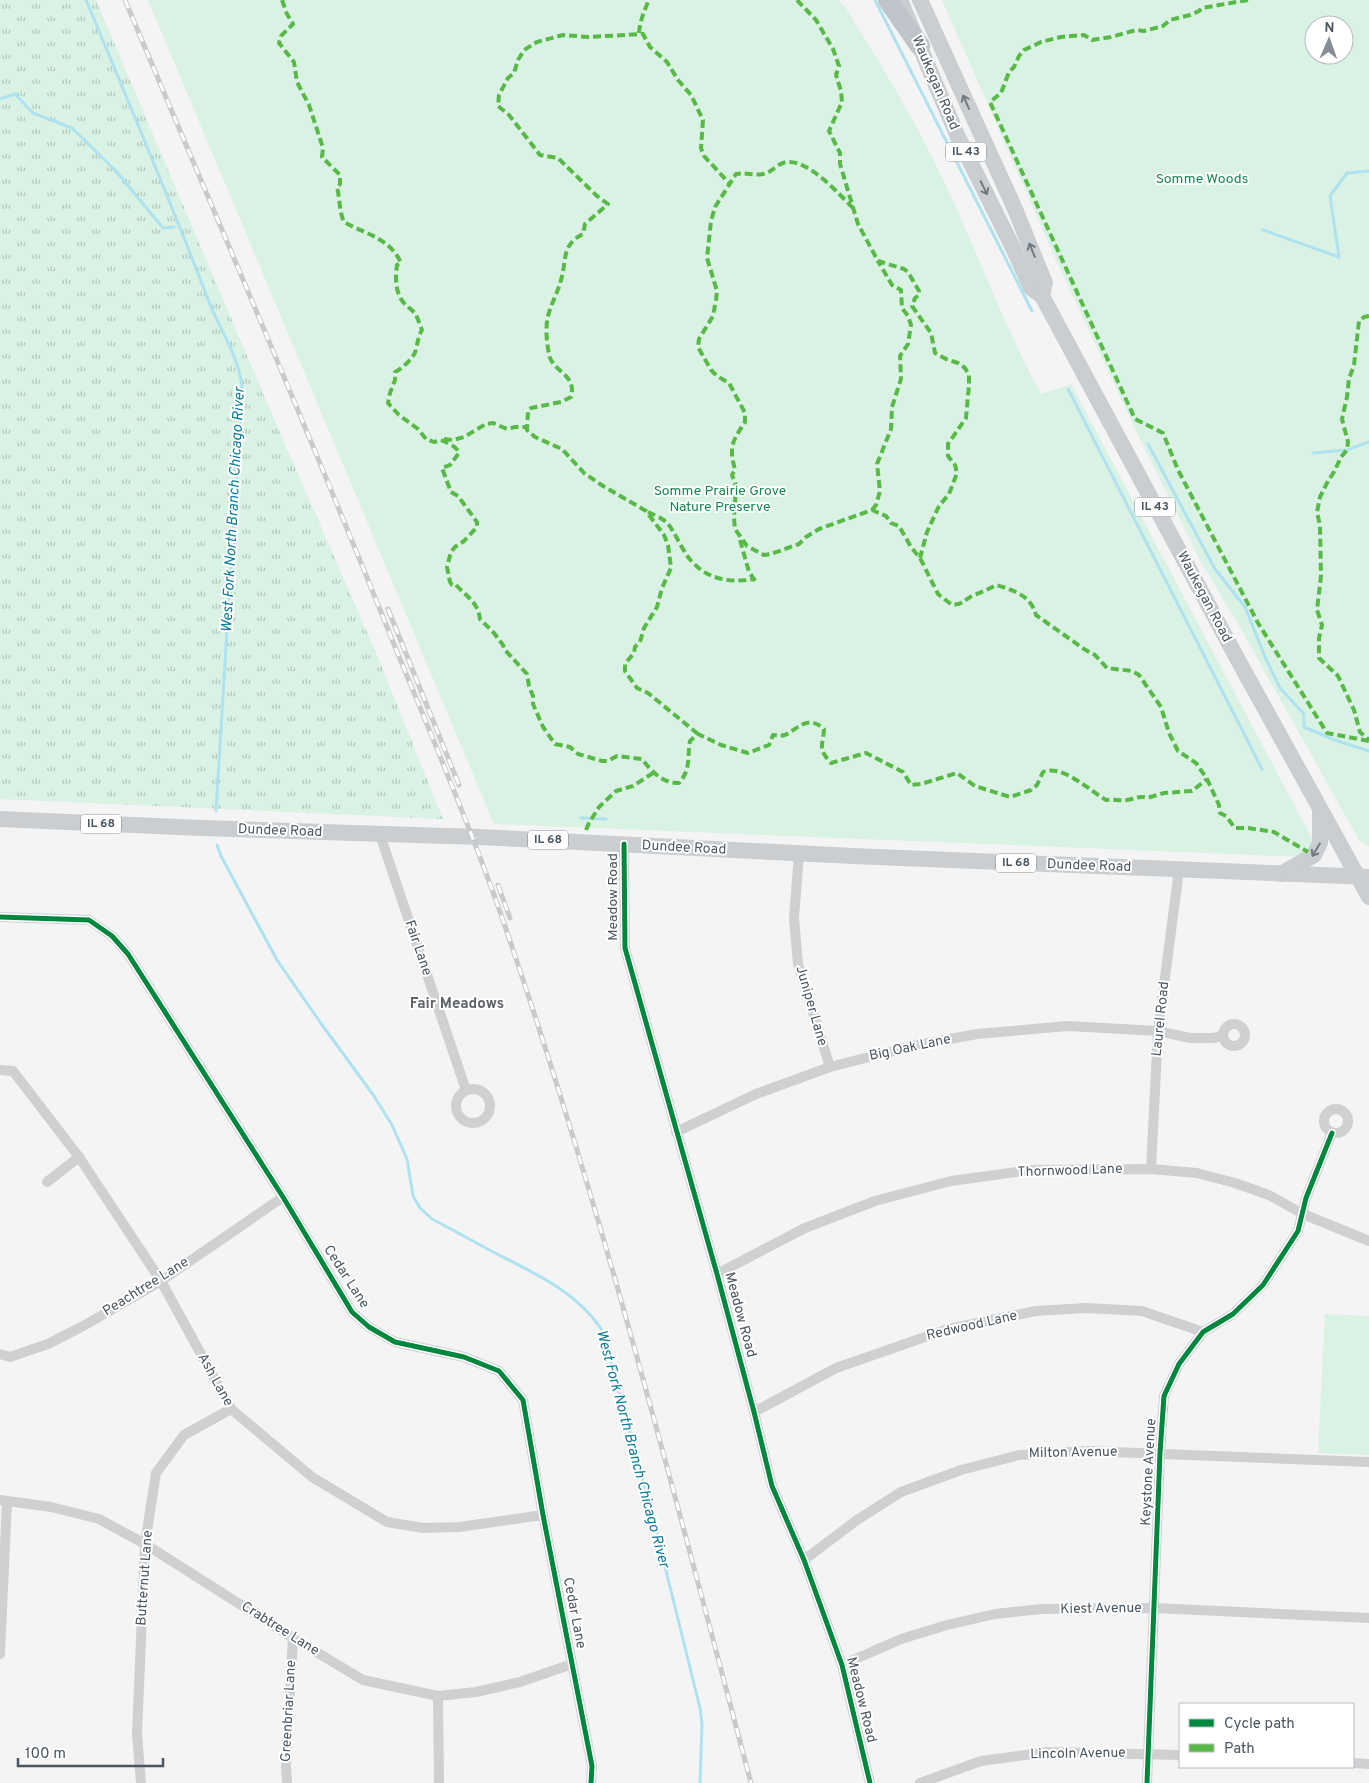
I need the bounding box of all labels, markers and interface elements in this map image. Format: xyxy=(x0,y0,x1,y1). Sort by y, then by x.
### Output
north arrow xyxy=(1304,15,1354,65)
text: N xyxy=(1324,20,1335,37)
street label: Waukegan Road xyxy=(908,33,962,133)
one-way arrow xyxy=(960,95,970,110)
road number: IL 43 xyxy=(946,142,986,162)
park label: Somme Woods xyxy=(1156,171,1248,188)
one-way arrow xyxy=(979,181,989,196)
one-way arrow xyxy=(1026,243,1035,258)
water label: West Fork North Branch Chicago River xyxy=(218,386,250,633)
park label: Somme Prairie Grove Nature Preserve xyxy=(654,483,786,516)
road number: IL 43 xyxy=(1135,498,1175,516)
street label: Waukegan Road xyxy=(1173,549,1235,645)
road number: IL 68 xyxy=(81,814,121,834)
street label: Dundee Road xyxy=(237,821,323,841)
road number: IL 68 xyxy=(528,830,568,850)
street label: Dundee Road xyxy=(641,837,727,859)
one-way arrow xyxy=(1310,842,1320,856)
street label: Meadow Road xyxy=(605,853,622,941)
road number: IL 68 xyxy=(996,854,1036,872)
street label: Dundee Road xyxy=(1046,856,1132,876)
street label: Fair Lane xyxy=(401,918,435,978)
street label: Juniper Lane xyxy=(791,964,831,1048)
street label: Laurel Road xyxy=(1149,981,1173,1057)
district label: Fair Meadows xyxy=(410,995,504,1014)
street label: Big Oak Lane xyxy=(868,1031,952,1065)
street label: Thornwood Lane xyxy=(1017,1161,1123,1181)
street label: Cedar Lane xyxy=(319,1242,373,1312)
street label: Peachtree Lane xyxy=(100,1254,192,1320)
street label: Meadow Road xyxy=(720,1271,760,1359)
street label: Redwood Lane xyxy=(925,1307,1019,1345)
water label: West Fork North Branch Chicago River xyxy=(591,1328,673,1571)
street label: Ash Lane xyxy=(193,1350,237,1410)
street label: Keystone Avenue xyxy=(1138,1418,1160,1526)
street label: Milton Avenue xyxy=(1028,1444,1118,1462)
street label: Butternut Lane xyxy=(133,1530,157,1626)
street label: Cedar Lane xyxy=(559,1576,589,1650)
street label: Crabtree Lane xyxy=(238,1598,322,1660)
street label: Kiest Avenue xyxy=(1060,1600,1142,1618)
street label: Meadow Road xyxy=(842,1655,880,1745)
street label: Greenbriar Lane xyxy=(278,1660,300,1762)
legend xyxy=(1179,1703,1354,1768)
text: Cycle path xyxy=(1224,1715,1295,1734)
scale bar xyxy=(18,1736,162,1768)
text: Path xyxy=(1224,1740,1255,1759)
text: 100 m xyxy=(25,1745,66,1764)
street label: Lincoln Avenue xyxy=(1030,1745,1126,1763)

